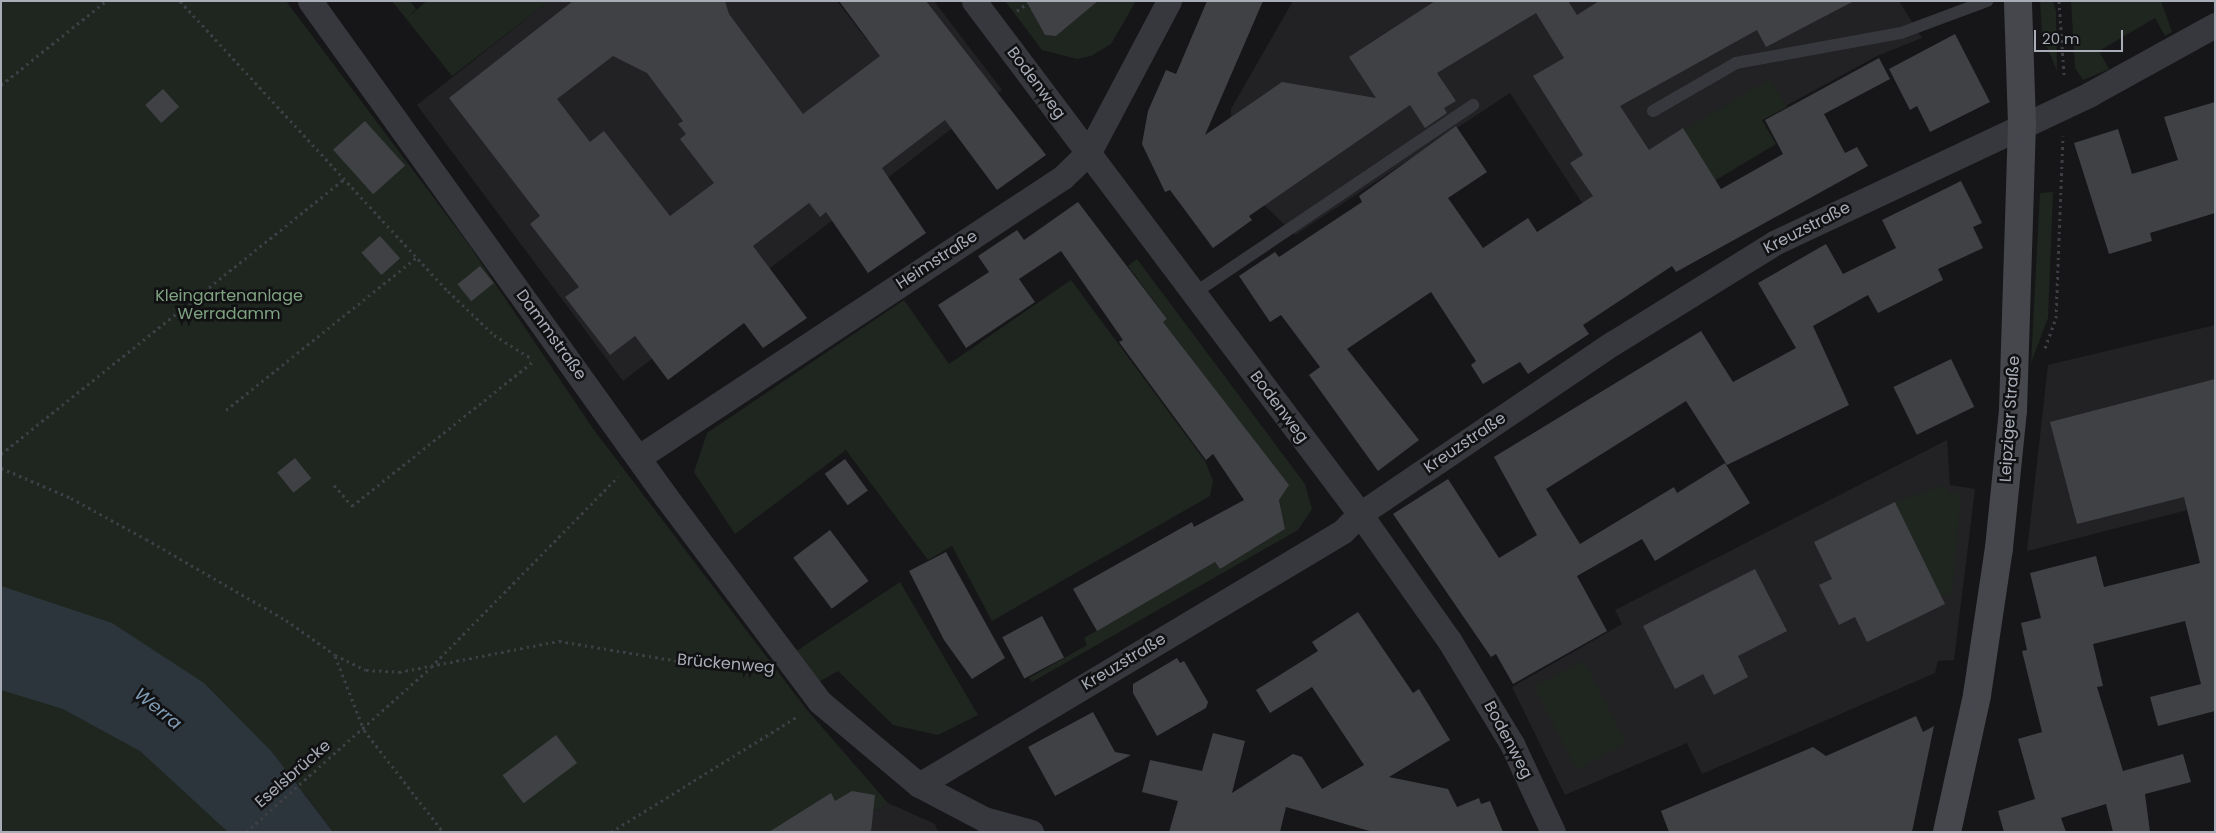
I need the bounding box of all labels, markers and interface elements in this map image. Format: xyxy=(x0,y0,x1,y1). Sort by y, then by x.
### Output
scale bar xyxy=(2036,20,2125,52)
text: 20 m xyxy=(2042,28,2080,49)
street label: Bodenweg xyxy=(1003,43,1069,123)
street label: Kreuzstraße xyxy=(1760,198,1854,258)
street label: Heimstraße xyxy=(893,227,981,293)
park label: Kleingartenanlage Werradamm xyxy=(155,286,303,324)
street label: Dammstraße xyxy=(512,286,590,384)
street label: Leipziger Straße xyxy=(1996,355,2024,483)
street label: Bodenweg xyxy=(1246,367,1312,447)
street label: Kreuzstraße xyxy=(1420,409,1510,477)
street label: Kreuzstraße xyxy=(1078,629,1170,695)
street label: Brückenweg xyxy=(676,650,776,678)
water label: Werra xyxy=(130,684,186,734)
street label: Bodenweg xyxy=(1480,698,1536,782)
street label: Eselsbrücke xyxy=(251,736,335,812)

